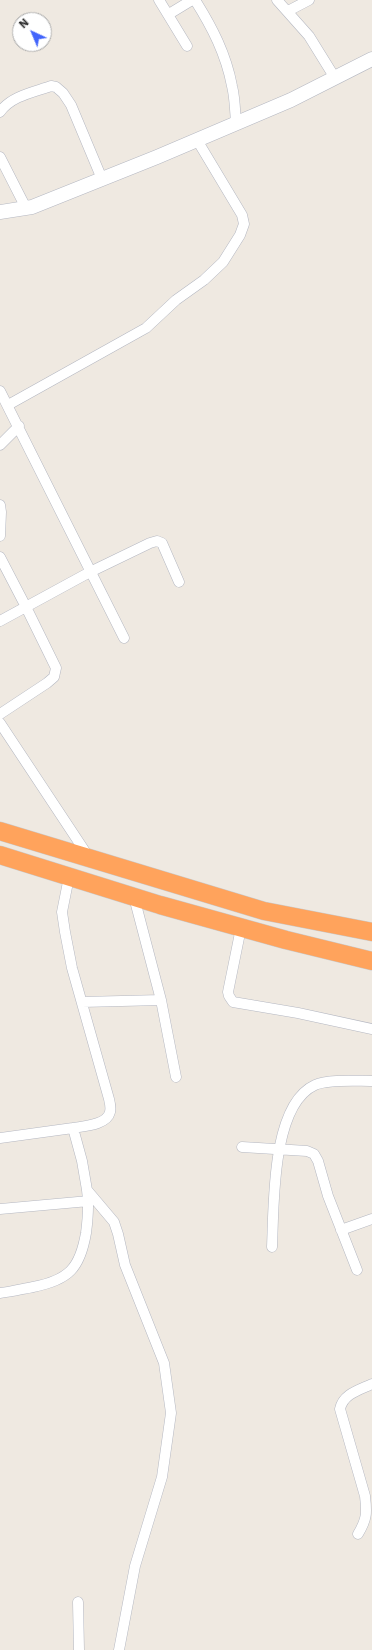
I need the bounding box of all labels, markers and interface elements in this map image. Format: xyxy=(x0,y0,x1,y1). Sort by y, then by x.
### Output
north arrow xyxy=(12,12,52,52)
text: N xyxy=(17,16,31,31)

